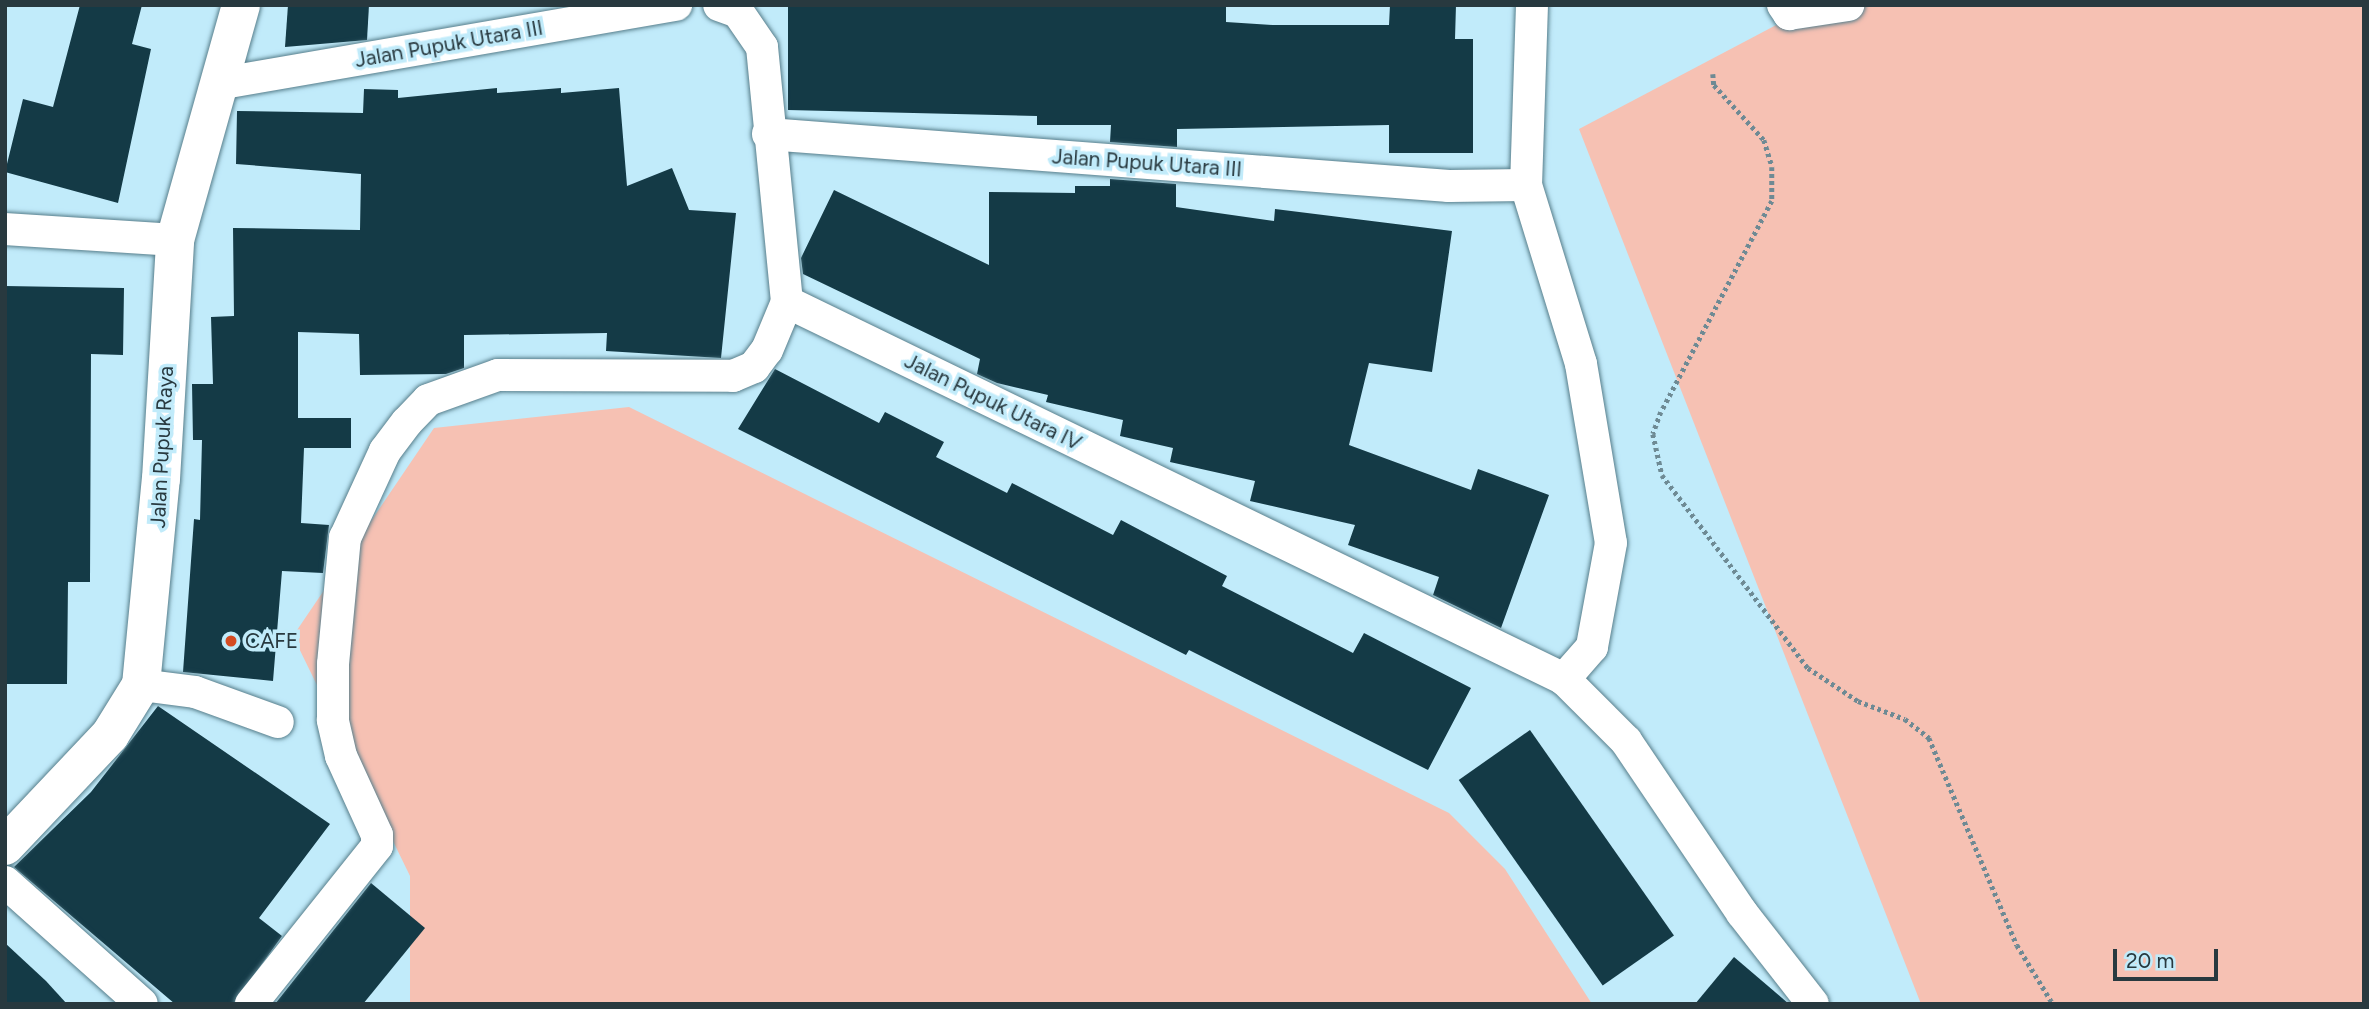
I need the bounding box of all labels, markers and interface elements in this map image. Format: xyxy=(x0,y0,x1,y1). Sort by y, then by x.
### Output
street label: Jalan Pupuk Utara III xyxy=(353,15,545,73)
street label: Jalan Pupuk Utara III xyxy=(1051,144,1243,182)
street label: Jalan Pupuk Utara IV xyxy=(900,348,1086,456)
street label: Jalan Pupuk Raya xyxy=(145,365,179,529)
place label: CAFE xyxy=(245,628,298,654)
marker: CAFE xyxy=(223,633,239,649)
scale bar xyxy=(2117,936,2222,980)
text: 20 m xyxy=(2126,948,2174,973)

